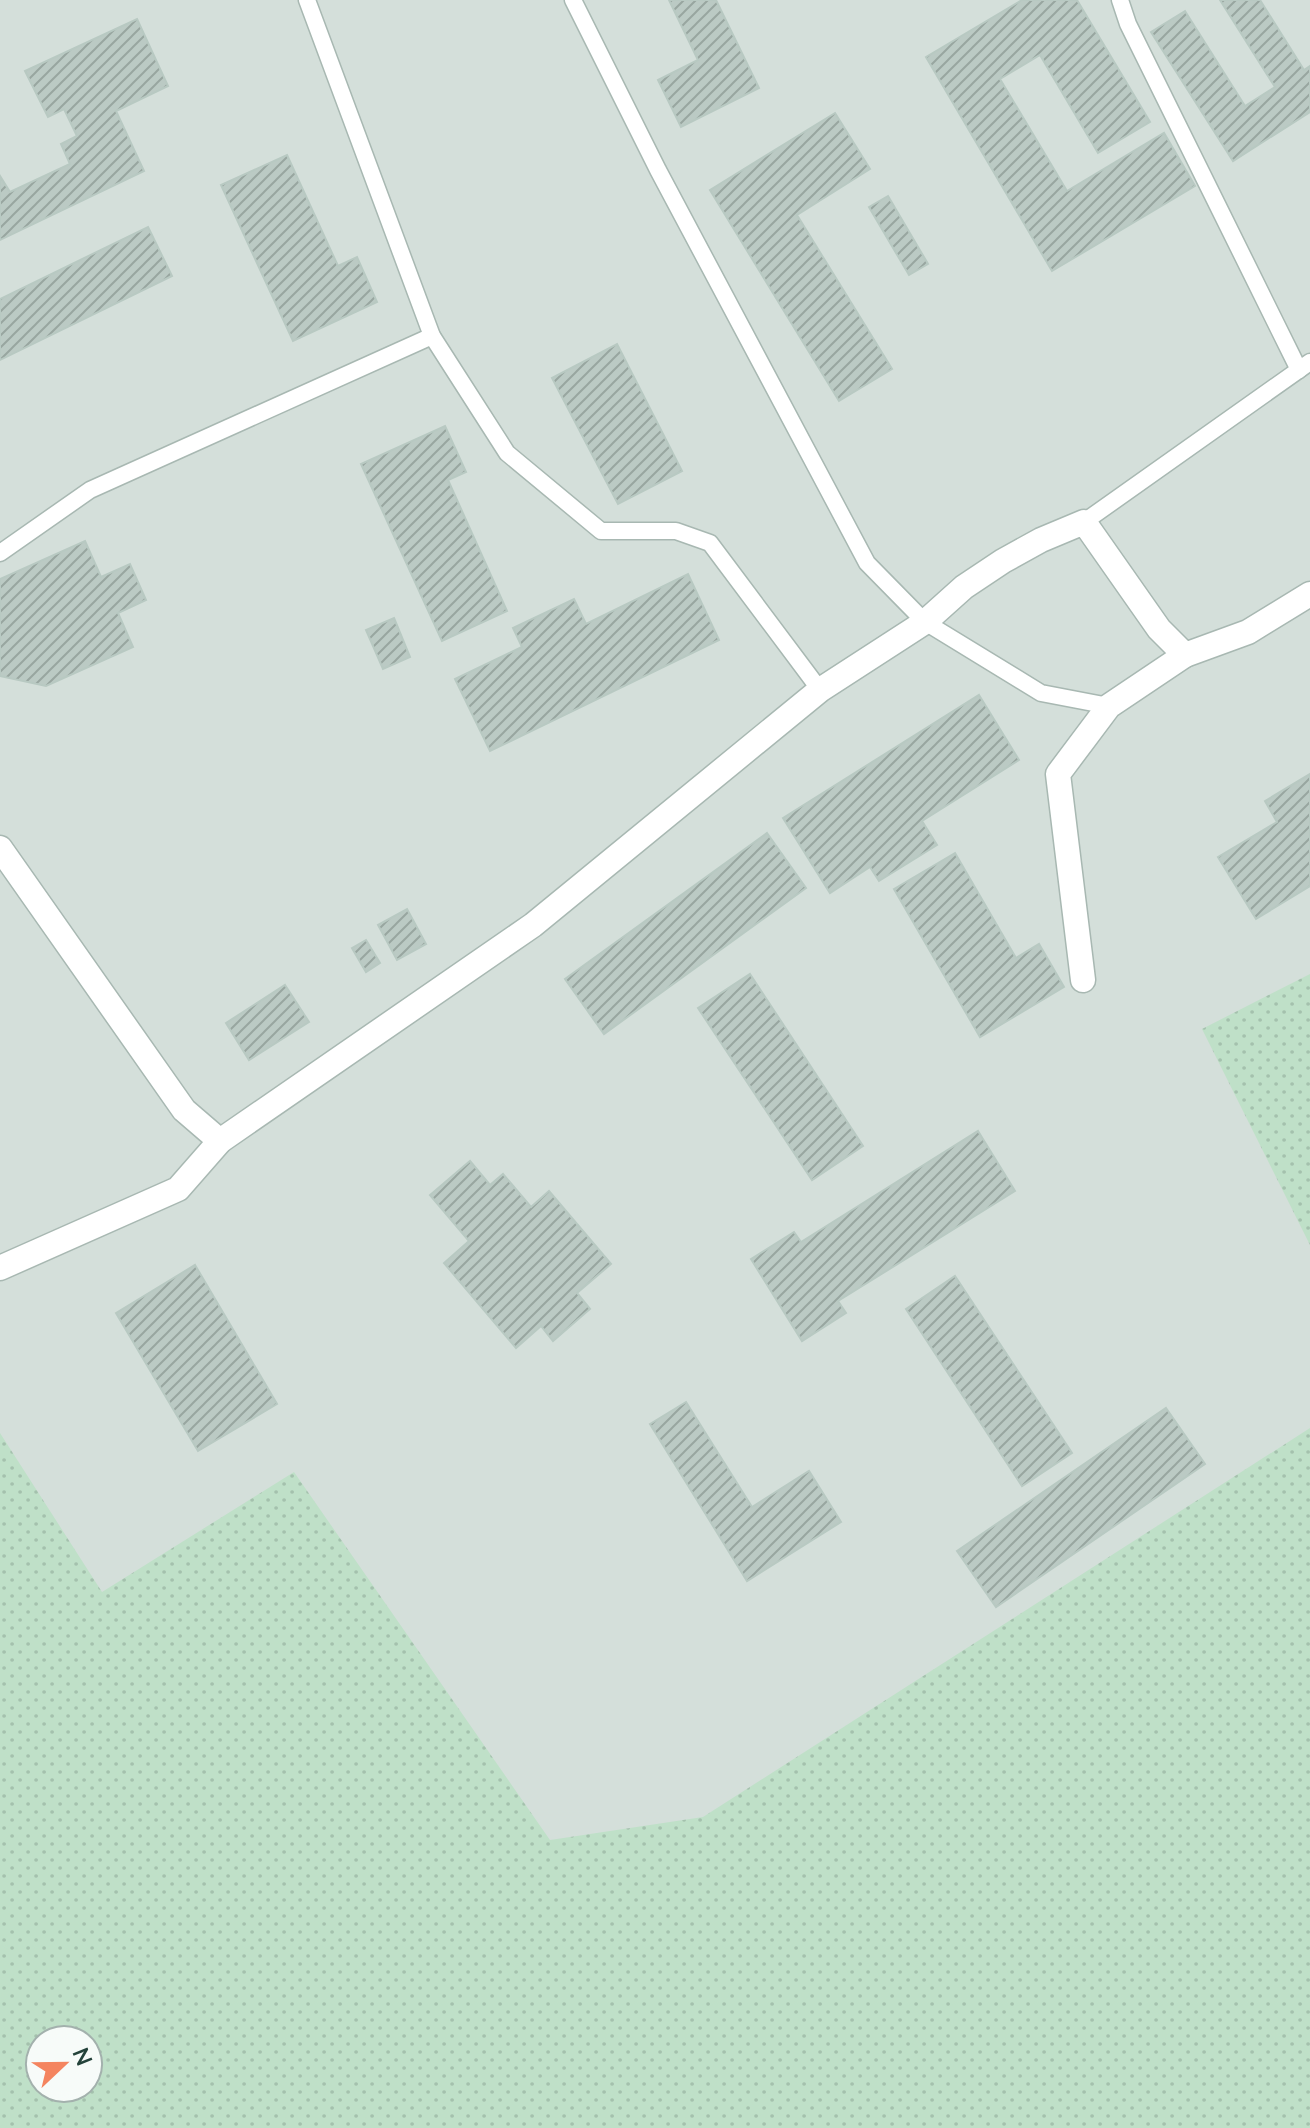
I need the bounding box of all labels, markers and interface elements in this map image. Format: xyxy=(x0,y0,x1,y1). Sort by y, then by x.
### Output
north arrow xyxy=(24,2024,104,2104)
text: N xyxy=(67,2043,99,2069)

